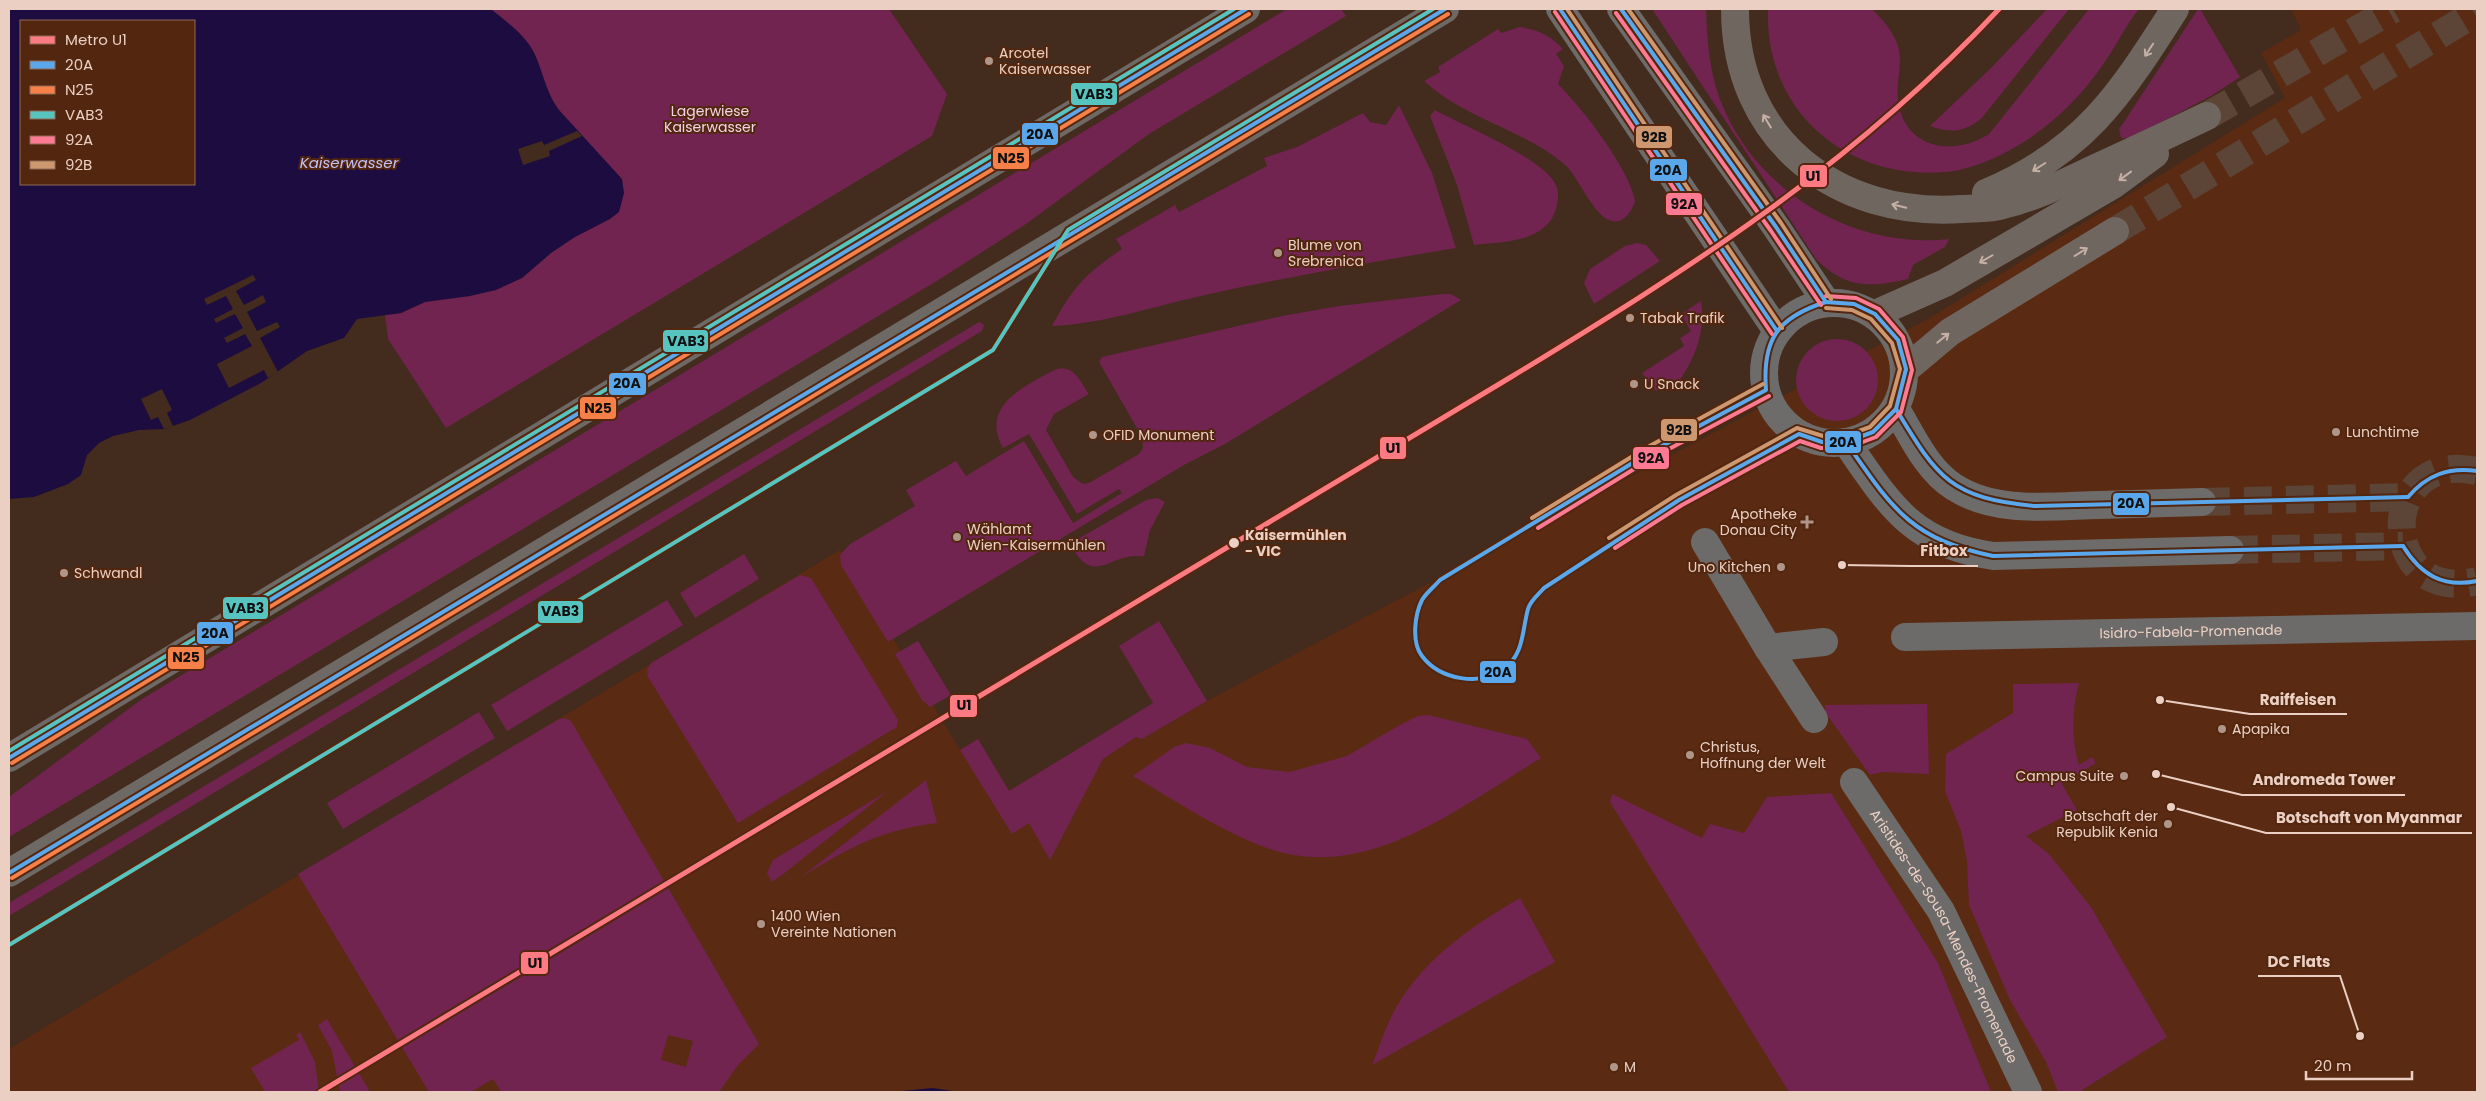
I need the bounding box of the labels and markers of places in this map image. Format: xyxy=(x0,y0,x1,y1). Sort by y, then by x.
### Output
place label: Arcotel Kaiserwasser xyxy=(999,43,1091,79)
marker: Arcotel Kaiserwasser xyxy=(983,55,995,67)
place label: Blume von Srebrenica xyxy=(1288,235,1364,271)
marker: Blume von Srebrenica xyxy=(1272,247,1284,259)
place label: Tabak Trafik xyxy=(1640,308,1725,328)
marker: Tabak Trafik xyxy=(1624,312,1636,324)
place label: U Snack xyxy=(1644,374,1700,394)
marker: U Snack xyxy=(1628,378,1640,390)
place label: Lunchtime xyxy=(2346,422,2419,442)
place label: OFID Monument xyxy=(1103,425,1214,445)
marker: Lunchtime xyxy=(2330,426,2342,438)
marker: OFID Monument xyxy=(1087,429,1099,441)
place label: Apotheke Donau City xyxy=(1720,504,1797,540)
marker: Apotheke Donau City xyxy=(1801,516,1813,528)
place label: Wählamt Wien-Kaisermühlen xyxy=(967,519,1105,555)
place label: Kaisermühlen - VIC xyxy=(1245,525,1347,561)
marker: Wählamt Wien-Kaisermühlen xyxy=(951,531,963,543)
marker: Kaisermühlen - VIC xyxy=(1227,536,1241,550)
callout: Fitbox xyxy=(1910,536,1978,566)
place label: Uno Kitchen xyxy=(1688,557,1771,577)
marker: Uno Kitchen xyxy=(1775,561,1787,573)
place label: Schwandl xyxy=(74,563,143,583)
marker: Schwandl xyxy=(58,567,70,579)
callout: Raiffeisen xyxy=(2250,684,2347,714)
place label: Apapika xyxy=(2232,719,2290,739)
marker: Apapika xyxy=(2216,723,2228,735)
place label: Christus, Hoffnung der Welt xyxy=(1700,737,1826,773)
marker: Christus, Hoffnung der Welt xyxy=(1684,749,1696,761)
callout: Andromeda Tower xyxy=(2242,765,2405,795)
place label: Campus Suite xyxy=(2015,766,2114,786)
marker: Campus Suite xyxy=(2118,770,2130,782)
callout: Botschaft von Myanmar xyxy=(2266,803,2472,833)
place label: Botschaft der Republik Kenia xyxy=(2056,806,2158,842)
marker: Botschaft der Republik Kenia xyxy=(2162,818,2174,830)
place label: 1400 Wien Vereinte Nationen xyxy=(771,906,896,942)
marker: 1400 Wien Vereinte Nationen xyxy=(755,918,767,930)
callout: DC Flats xyxy=(2258,946,2340,976)
place label: M xyxy=(1624,1057,1636,1077)
marker: M xyxy=(1608,1061,1620,1073)

